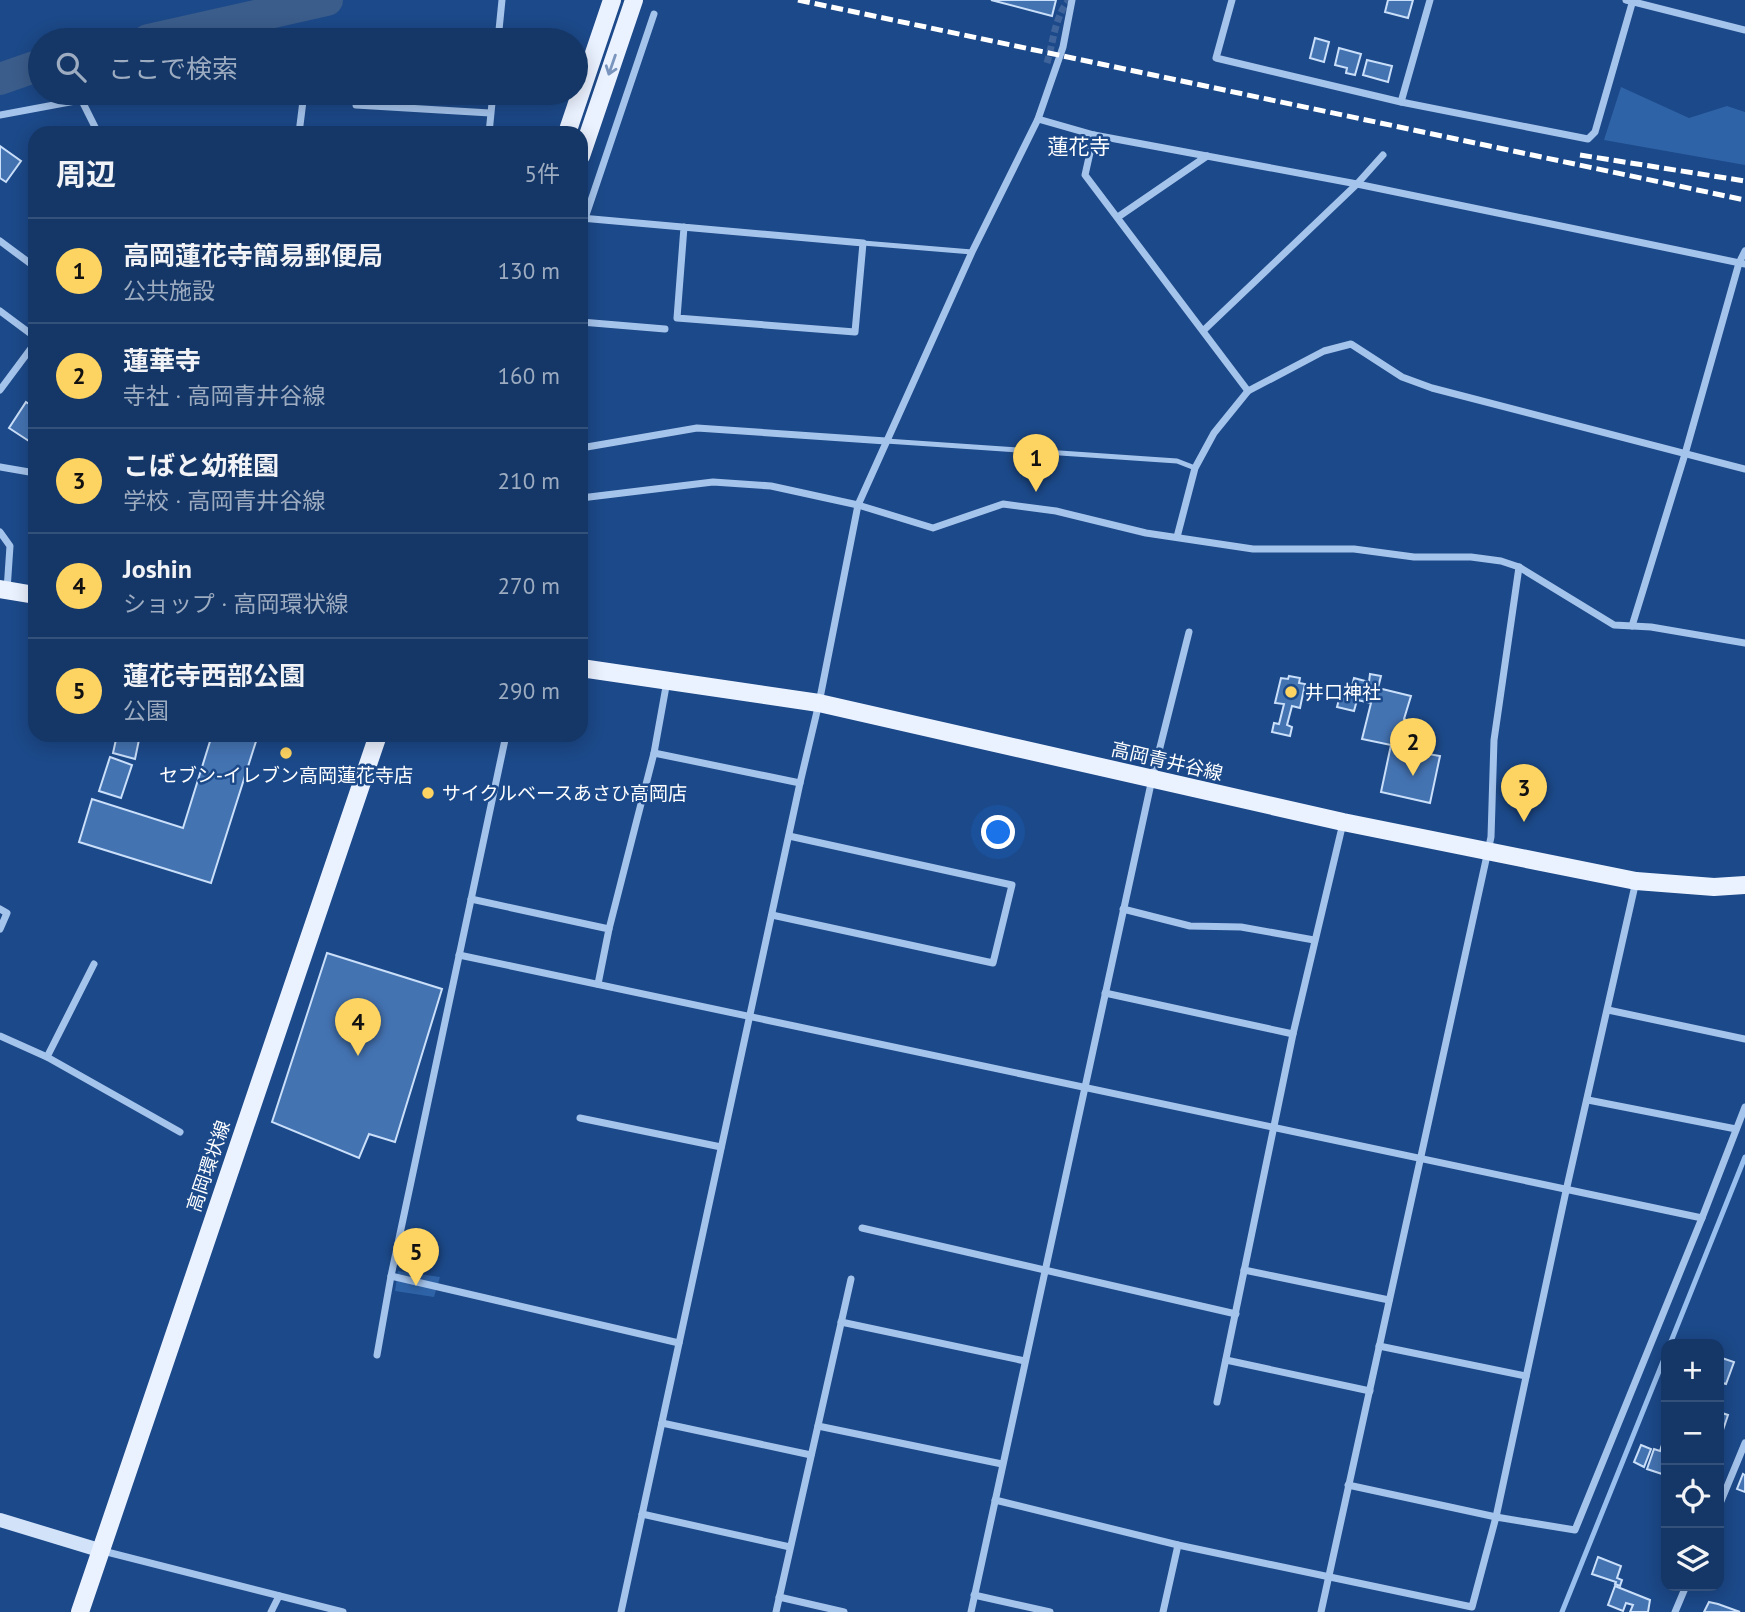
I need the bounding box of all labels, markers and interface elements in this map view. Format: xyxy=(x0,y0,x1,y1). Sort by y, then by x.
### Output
search box xyxy=(28,28,588,105)
icon: search xyxy=(52,48,90,86)
text: ここで検索 xyxy=(108,52,238,85)
one-way arrow xyxy=(605,53,617,75)
district label: 蓮花寺 xyxy=(1048,133,1111,160)
text: 周辺 xyxy=(56,154,116,193)
text: 5件 xyxy=(524,159,560,188)
text: 高岡蓮花寺簡易郵便局 xyxy=(123,239,383,272)
text: 1 xyxy=(72,256,86,285)
text: 130 m xyxy=(498,256,560,285)
text: 公共施設 xyxy=(123,276,215,305)
text: 蓮華寺 xyxy=(123,344,201,377)
text: 2 xyxy=(72,361,86,390)
text: 160 m xyxy=(498,361,560,390)
text: 寺社 · 高岡青井谷線 xyxy=(123,381,325,410)
pin: 1 xyxy=(1013,434,1059,492)
text: こばと幼稚園 xyxy=(123,449,279,482)
text: 3 xyxy=(72,466,86,495)
text: 210 m xyxy=(498,466,560,495)
text: 学校 · 高岡青井谷線 xyxy=(123,486,325,515)
text: Joshin xyxy=(123,552,192,585)
text: 4 xyxy=(72,571,86,600)
text: 270 m xyxy=(498,571,560,600)
text: ショップ · 高岡環状線 xyxy=(123,589,348,618)
text: 蓮花寺西部公園 xyxy=(123,659,305,692)
text: 5 xyxy=(72,676,86,705)
text: 290 m xyxy=(498,676,560,705)
place label: 井口神社 xyxy=(1305,680,1381,704)
marker: 井口神社 xyxy=(1283,684,1299,700)
text: 公園 xyxy=(123,696,169,725)
pin: 2 xyxy=(1390,718,1436,776)
street label: 高岡青井谷線 xyxy=(1109,736,1225,786)
marker: セブン-イレブン高岡蓮花寺店 xyxy=(278,745,294,761)
place label: セブン-イレブン高岡蓮花寺店 xyxy=(159,763,413,787)
pin: 3 xyxy=(1501,764,1547,822)
place label: サイクルベースあさひ高岡店 xyxy=(442,781,687,805)
marker: サイクルベースあさひ高岡店 xyxy=(420,785,436,801)
your location xyxy=(981,815,1015,849)
pin: 4 xyxy=(335,998,381,1056)
street label: 高岡環状線 xyxy=(181,1117,235,1215)
pin: 5 xyxy=(393,1228,439,1286)
map controls xyxy=(1661,1339,1724,1591)
button: + xyxy=(1661,1339,1724,1402)
button: − xyxy=(1661,1402,1724,1465)
button: locate xyxy=(1661,1465,1724,1528)
button: layers xyxy=(1661,1528,1724,1591)

